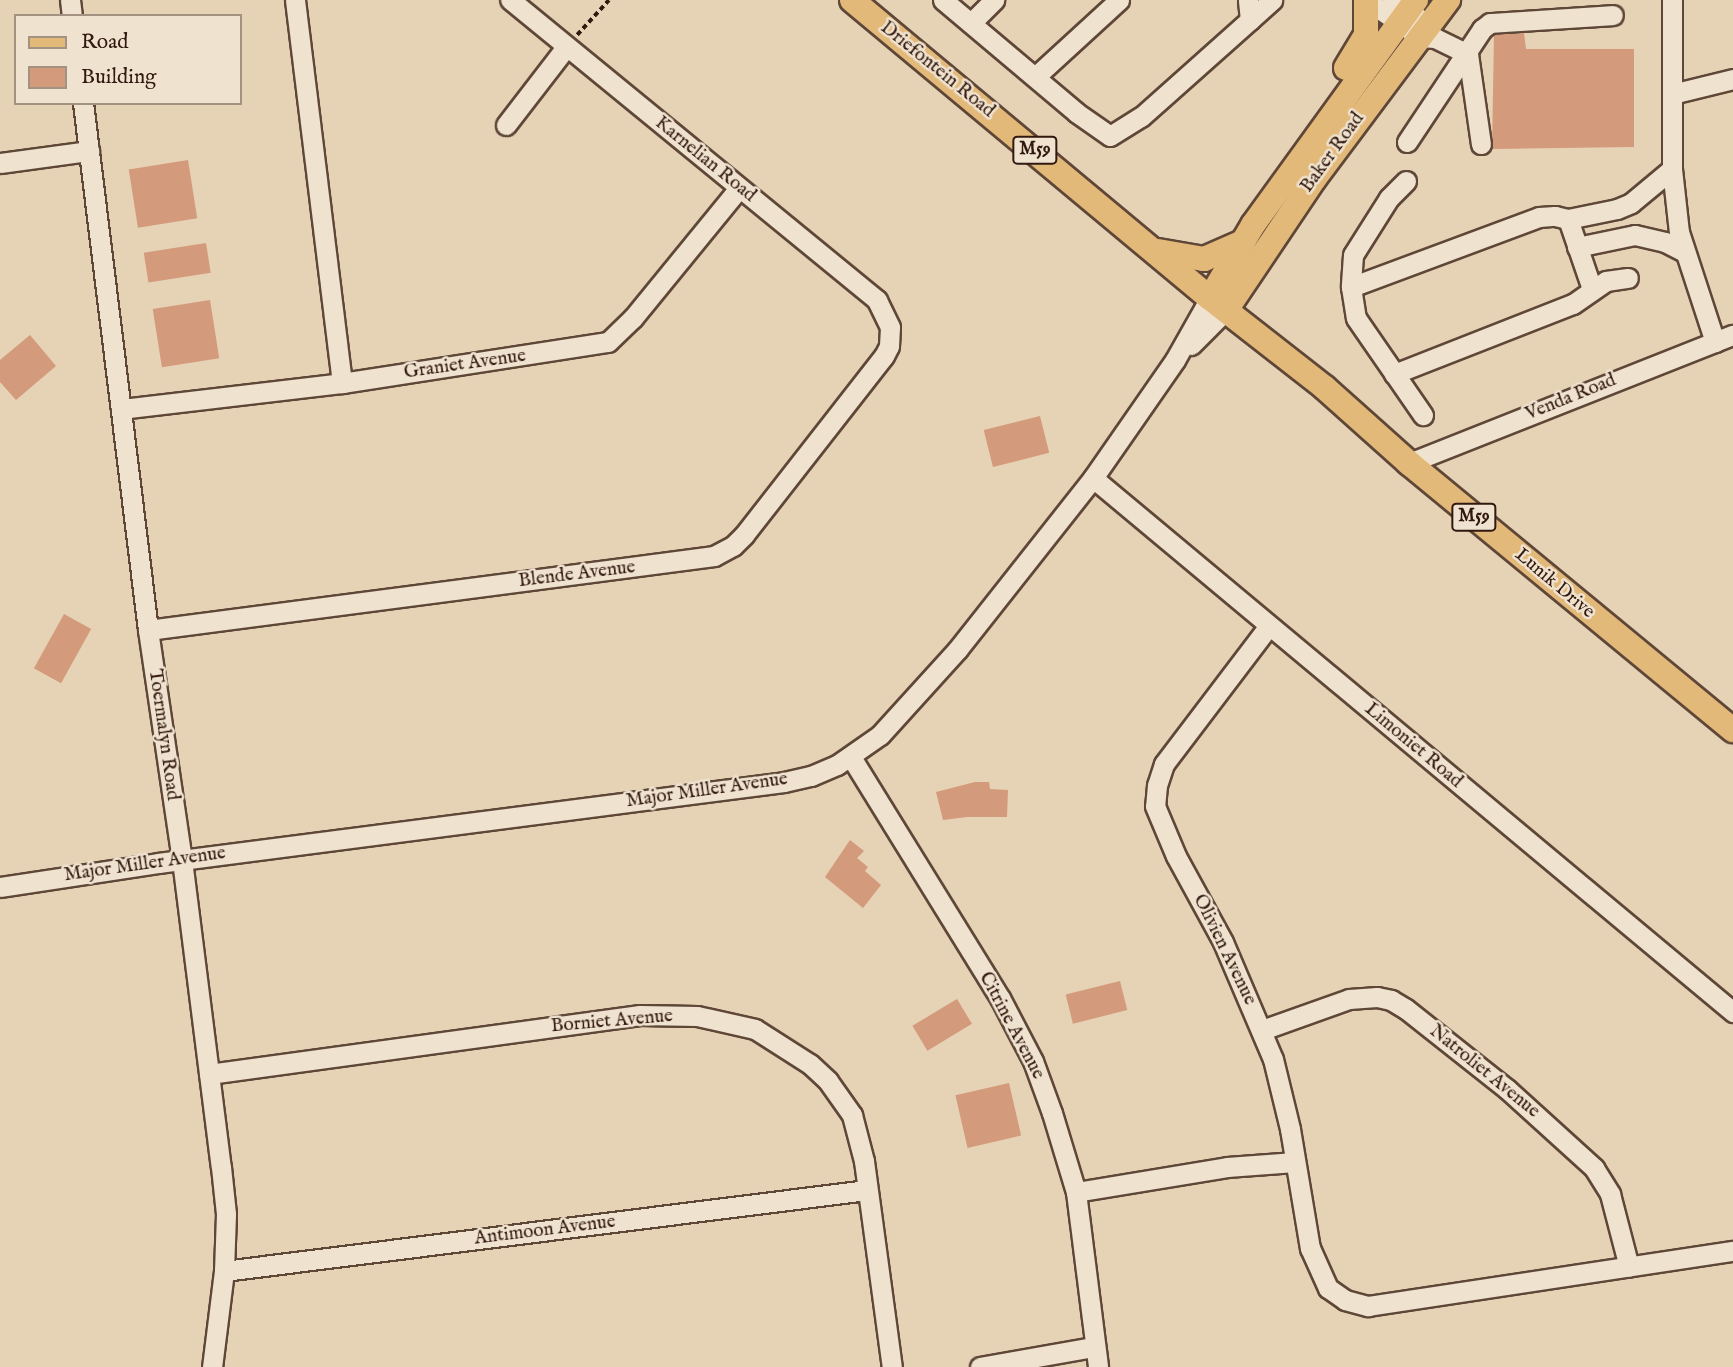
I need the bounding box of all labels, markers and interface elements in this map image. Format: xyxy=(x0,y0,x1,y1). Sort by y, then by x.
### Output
legend xyxy=(14,14,242,105)
street label: Driefontein Road xyxy=(875,17,999,123)
text: Road xyxy=(81,29,128,56)
text: Building xyxy=(81,64,156,91)
street label: Baker Road xyxy=(1296,108,1370,198)
street label: Karnelian Road xyxy=(650,112,760,208)
road number: M59 xyxy=(1012,135,1058,164)
street label: Graniet Avenue xyxy=(403,345,527,385)
street label: Venda Road xyxy=(1522,369,1620,427)
road number: M59 xyxy=(1451,503,1497,532)
street label: Lunik Drive xyxy=(1509,544,1599,624)
street label: Blende Avenue xyxy=(517,557,637,593)
street label: Toermalyn Road xyxy=(142,668,184,802)
street label: Limoniet Road xyxy=(1359,698,1467,794)
street label: Major Miller Avenue xyxy=(625,768,789,814)
street label: Major Miller Avenue xyxy=(63,842,227,888)
street label: Olivien Avenue xyxy=(1187,891,1261,1009)
street label: Citrine Avenue xyxy=(973,968,1049,1084)
street label: Borniet Avenue xyxy=(550,1005,674,1039)
street label: Natroliet Avenue xyxy=(1424,1021,1544,1123)
street label: Antimoon Avenue xyxy=(473,1211,617,1251)

